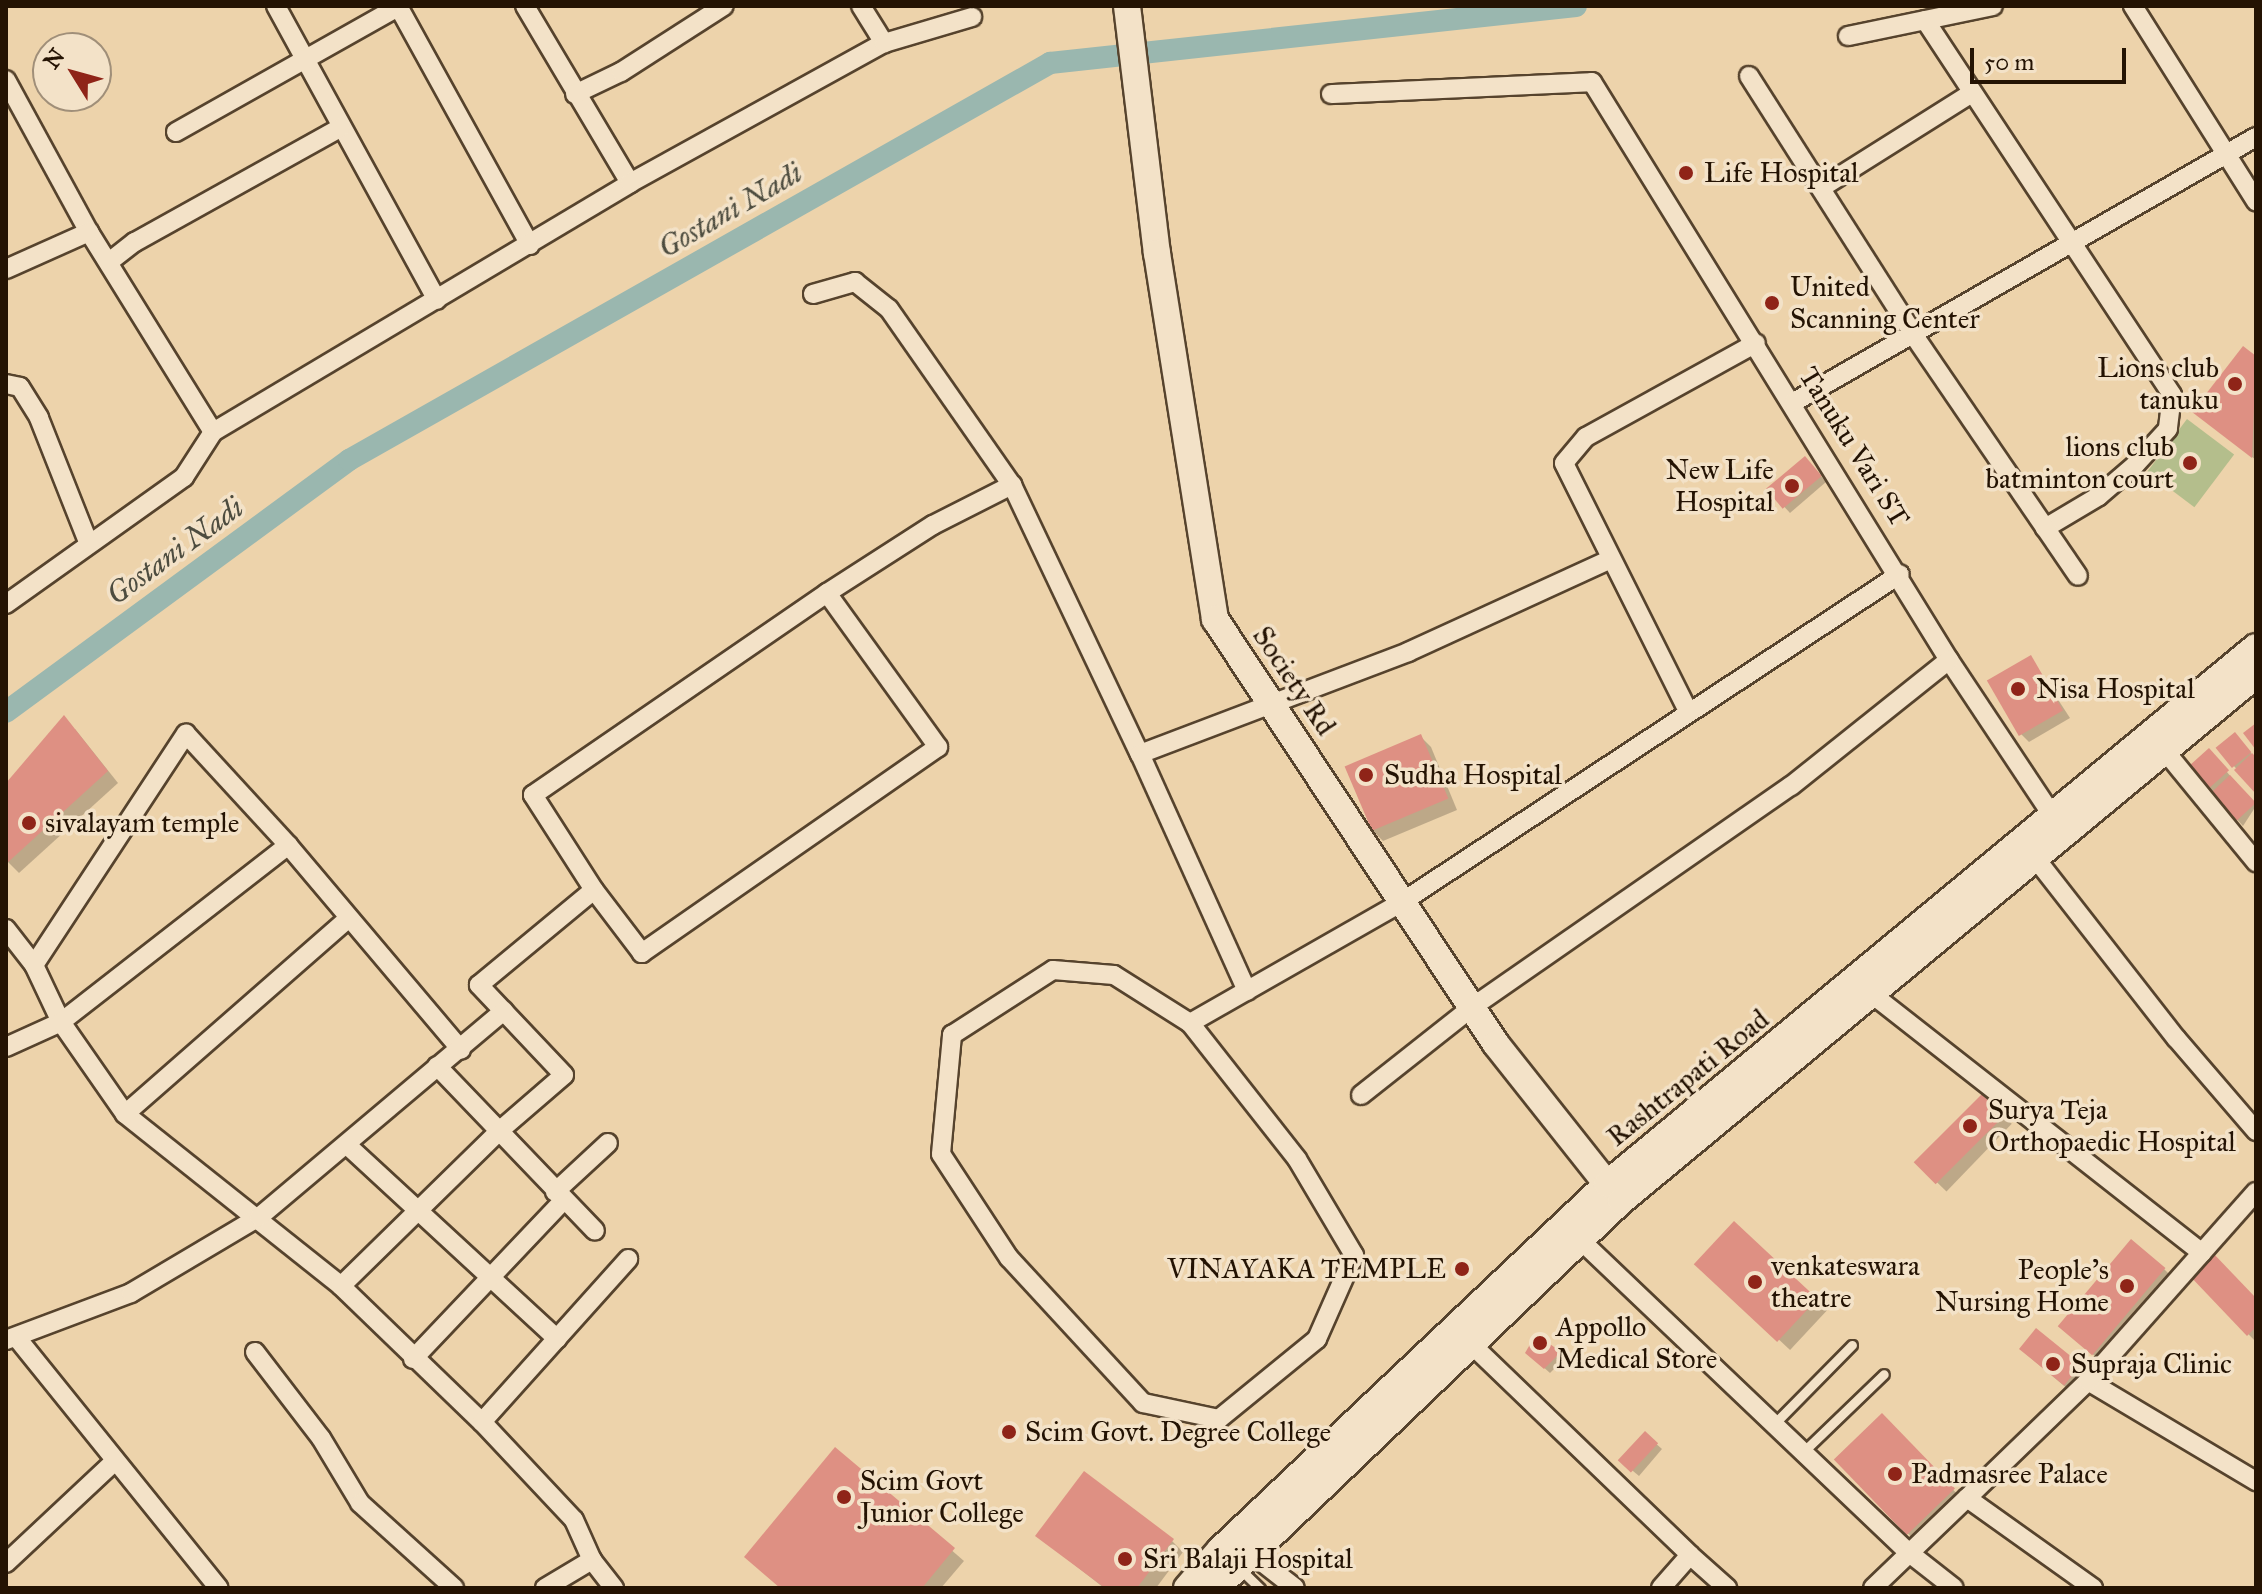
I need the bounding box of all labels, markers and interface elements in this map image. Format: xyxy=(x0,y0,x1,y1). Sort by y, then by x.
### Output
north arrow xyxy=(32,32,112,112)
scale bar xyxy=(1974,32,2130,82)
text: N xyxy=(38,43,70,74)
text: 50 m xyxy=(1984,47,2034,77)
water label: Gostani Nadi xyxy=(652,154,808,266)
place label: Life Hospital xyxy=(1704,156,1859,190)
marker: Life Hospital xyxy=(1675,162,1697,184)
place label: United Scanning Center xyxy=(1790,270,1980,336)
marker: United Scanning Center xyxy=(1761,292,1783,314)
place label: Lions club tanuku xyxy=(2097,351,2219,417)
street label: Tanuku Vari ST xyxy=(1792,361,1916,533)
marker: Lions club tanuku xyxy=(2226,375,2244,393)
place label: lions club batminton court xyxy=(1986,430,2174,496)
place label: New Life Hospital xyxy=(1665,453,1774,519)
marker: lions club batminton court xyxy=(2181,454,2199,472)
marker: New Life Hospital xyxy=(1781,475,1803,497)
water label: Gostani Nadi xyxy=(100,489,250,613)
street label: Society Rd xyxy=(1245,620,1343,742)
place label: Nisa Hospital xyxy=(2036,672,2195,706)
marker: Nisa Hospital xyxy=(2007,678,2029,700)
place label: Sudha Hospital xyxy=(1384,758,1562,792)
marker: Sudha Hospital xyxy=(1355,764,1377,786)
place label: sivalayam temple xyxy=(45,806,239,840)
marker: sivalayam temple xyxy=(20,814,38,832)
street label: Rashtrapati Road xyxy=(1600,1002,1776,1154)
place label: Surya Teja Orthopaedic Hospital xyxy=(1988,1093,2236,1159)
marker: Surya Teja Orthopaedic Hospital xyxy=(1959,1115,1981,1137)
place label: venkateswara theatre xyxy=(1771,1249,1920,1315)
place label: VINAYAKA TEMPLE xyxy=(1167,1252,1446,1286)
place label: People's Nursing Home xyxy=(1935,1253,2109,1319)
marker: VINAYAKA TEMPLE xyxy=(1453,1260,1471,1278)
marker: venkateswara theatre xyxy=(1746,1273,1764,1291)
marker: People's Nursing Home xyxy=(2116,1275,2138,1297)
place label: Appollo Medical Store xyxy=(1556,1310,1717,1376)
marker: Appollo Medical Store xyxy=(1531,1334,1549,1352)
place label: Supraja Clinic xyxy=(2071,1347,2232,1381)
marker: Supraja Clinic xyxy=(2042,1353,2064,1375)
place label: Scim Govt. Degree College xyxy=(1025,1415,1331,1449)
marker: Scim Govt. Degree College xyxy=(1000,1423,1018,1441)
place label: Padmasree Palace xyxy=(1911,1457,2108,1491)
place label: Scim Govt Junior College xyxy=(860,1464,1024,1530)
marker: Padmasree Palace xyxy=(1886,1465,1904,1483)
marker: Scim Govt Junior College xyxy=(835,1488,853,1506)
place label: Sri Balaji Hospital xyxy=(1143,1542,1353,1576)
marker: Sri Balaji Hospital xyxy=(1114,1548,1136,1570)

